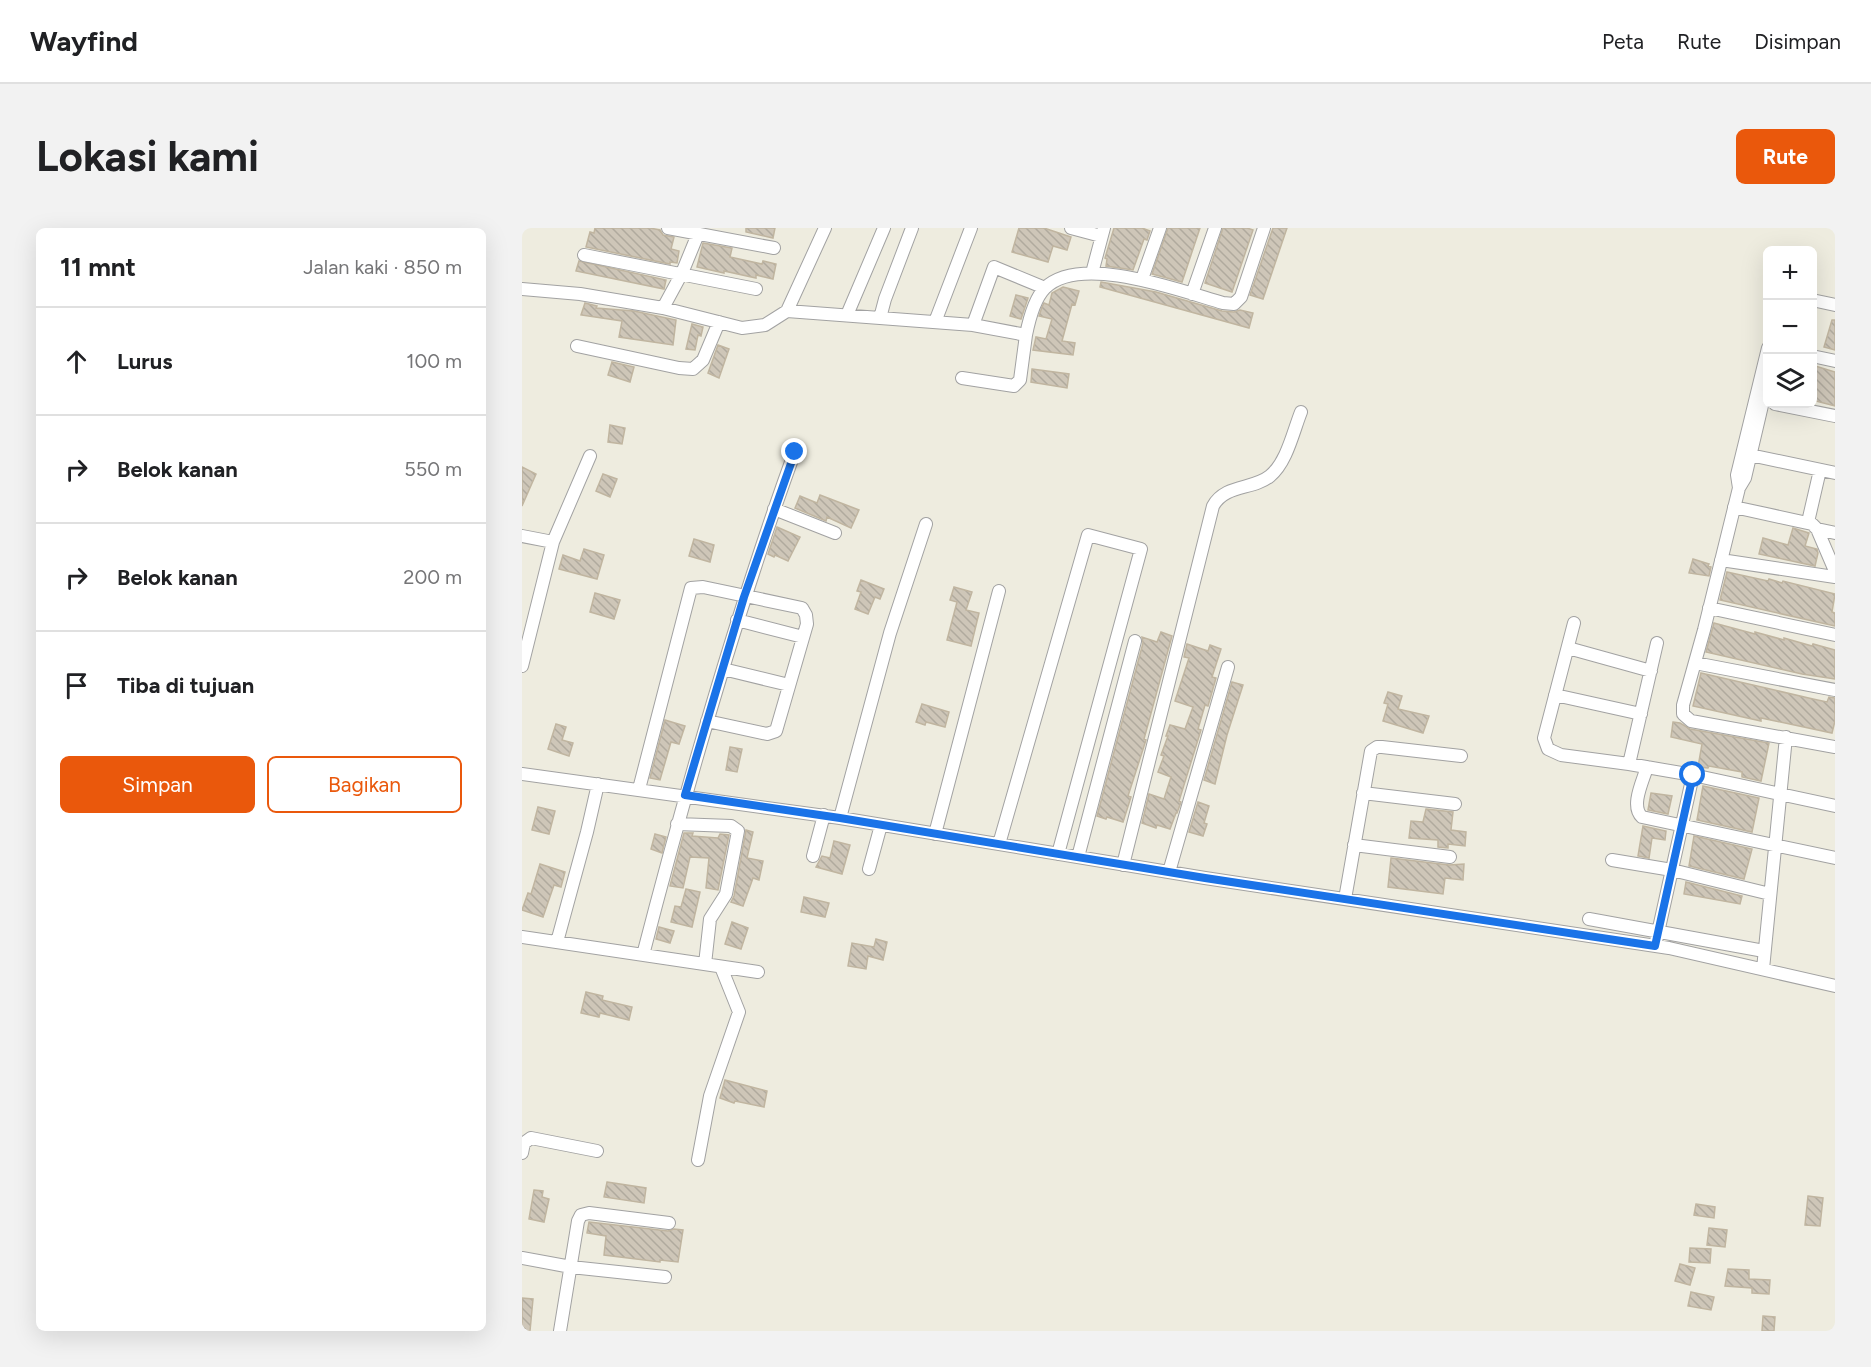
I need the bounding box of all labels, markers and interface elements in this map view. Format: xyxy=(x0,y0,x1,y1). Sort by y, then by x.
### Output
text: Wayfind xyxy=(30,24,138,58)
text: Peta xyxy=(1602,29,1644,54)
text: Rute xyxy=(1677,29,1721,54)
text: Disimpan xyxy=(1754,29,1841,54)
button: Rute xyxy=(1736,129,1835,184)
text: Lokasi kami xyxy=(36,131,259,182)
map controls xyxy=(1763,246,1817,408)
button: + xyxy=(1763,246,1817,300)
text: 11 mnt xyxy=(60,251,136,283)
text: Jalan kaki · 850 m xyxy=(303,255,462,279)
button: − xyxy=(1763,300,1817,354)
icon: ahead xyxy=(60,345,93,378)
text: Lurus xyxy=(117,348,172,375)
text: 100 m xyxy=(406,349,462,373)
button: layers xyxy=(1763,354,1817,408)
route end xyxy=(781,438,807,464)
icon: right xyxy=(60,453,93,486)
text: Belok kanan xyxy=(117,456,238,483)
text: 550 m xyxy=(404,457,462,481)
icon: right xyxy=(60,561,93,594)
text: Belok kanan xyxy=(117,564,238,591)
text: 200 m xyxy=(403,565,462,589)
icon: arrive xyxy=(60,669,93,702)
text: Tiba di tujuan xyxy=(117,672,254,699)
button: Simpan xyxy=(60,756,255,813)
button: Bagikan xyxy=(267,756,462,813)
route start xyxy=(1679,761,1705,787)

